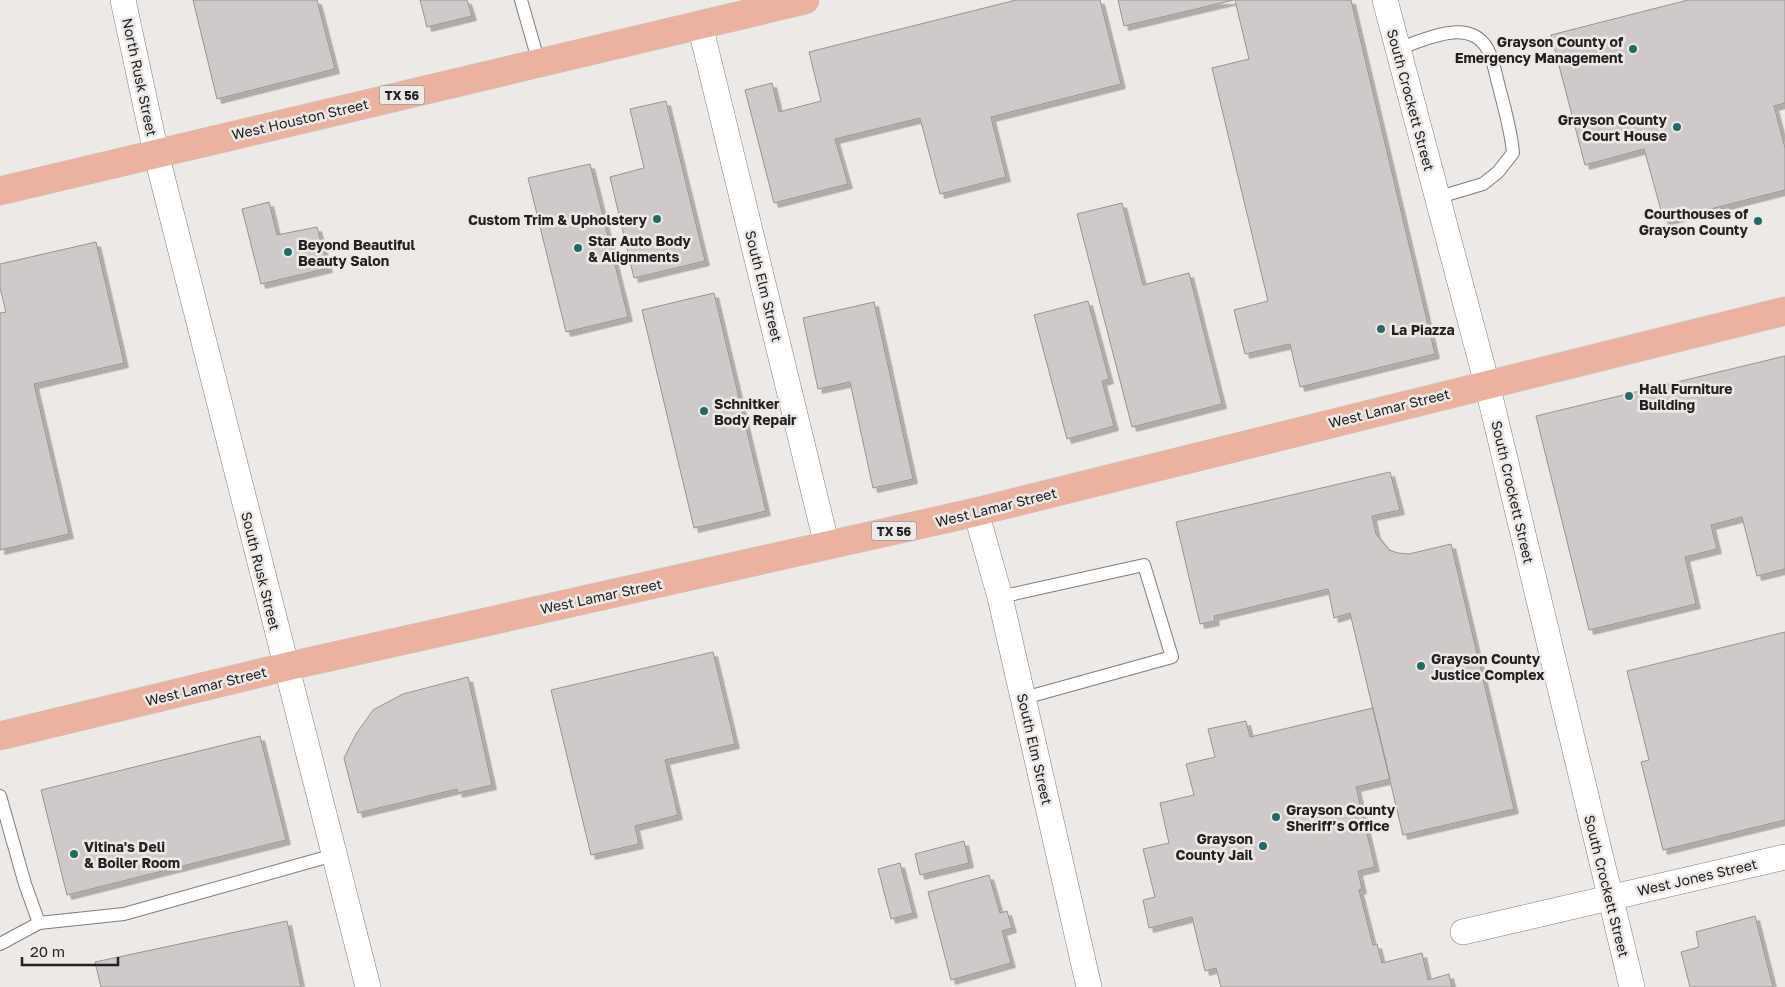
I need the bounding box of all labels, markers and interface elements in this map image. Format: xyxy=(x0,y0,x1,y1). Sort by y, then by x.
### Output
street label: North Rusk Street xyxy=(119,16,161,138)
street label: South Crockett Street xyxy=(1384,27,1438,173)
place label: Grayson County of Emergency Management xyxy=(1455,33,1624,66)
marker: Grayson County of Emergency Management xyxy=(1627,43,1639,55)
road number: TX 56 xyxy=(380,86,424,104)
street label: West Houston Street xyxy=(230,95,370,143)
place label: Grayson County Court House xyxy=(1558,111,1668,144)
marker: Grayson County Court House xyxy=(1671,121,1683,133)
place label: Courthouses of Grayson County xyxy=(1639,205,1749,238)
place label: Custom Trim & Upholstery xyxy=(468,211,648,228)
marker: Custom Trim & Upholstery xyxy=(651,213,663,225)
marker: Courthouses of Grayson County xyxy=(1752,215,1764,227)
street label: South Elm Street xyxy=(742,229,786,343)
place label: Star Auto Body & Alignments xyxy=(588,232,691,265)
place label: Beyond Beautiful Beauty Salon xyxy=(298,236,415,269)
marker: Star Auto Body & Alignments xyxy=(572,242,584,254)
marker: Beyond Beautiful Beauty Salon xyxy=(282,246,294,258)
place label: La Piazza xyxy=(1391,321,1455,338)
marker: La Piazza xyxy=(1375,323,1387,335)
place label: Hall Furniture Building xyxy=(1639,380,1733,413)
street label: West Lamar Street xyxy=(1327,385,1451,431)
marker: Hall Furniture Building xyxy=(1623,390,1635,402)
place label: Schnitker Body Repair xyxy=(714,395,797,428)
marker: Schnitker Body Repair xyxy=(698,405,710,417)
street label: South Crockett Street xyxy=(1488,419,1538,565)
street label: West Lamar Street xyxy=(934,484,1058,530)
street label: South Rusk Street xyxy=(238,510,284,632)
road number: TX 56 xyxy=(872,522,916,540)
street label: West Lamar Street xyxy=(538,575,664,617)
place label: Grayson County Justice Complex xyxy=(1431,650,1544,683)
marker: Grayson County Justice Complex xyxy=(1415,660,1427,672)
street label: West Lamar Street xyxy=(144,663,268,709)
street label: South Elm Street xyxy=(1014,692,1056,806)
place label: Grayson County Sheriff’s Office xyxy=(1286,801,1396,834)
marker: Grayson County Sheriff’s Office xyxy=(1270,811,1282,823)
street label: South Crockett Street xyxy=(1581,813,1633,959)
place label: Grayson County Jail xyxy=(1176,830,1253,863)
place label: Vitina's Deli & Boiler Room xyxy=(84,838,180,871)
marker: Grayson County Jail xyxy=(1257,840,1269,852)
marker: Vitina's Deli & Boiler Room xyxy=(68,848,80,860)
street label: West Jones Street xyxy=(1635,855,1759,899)
scale bar xyxy=(22,934,119,966)
text: 20 m xyxy=(30,942,65,960)

